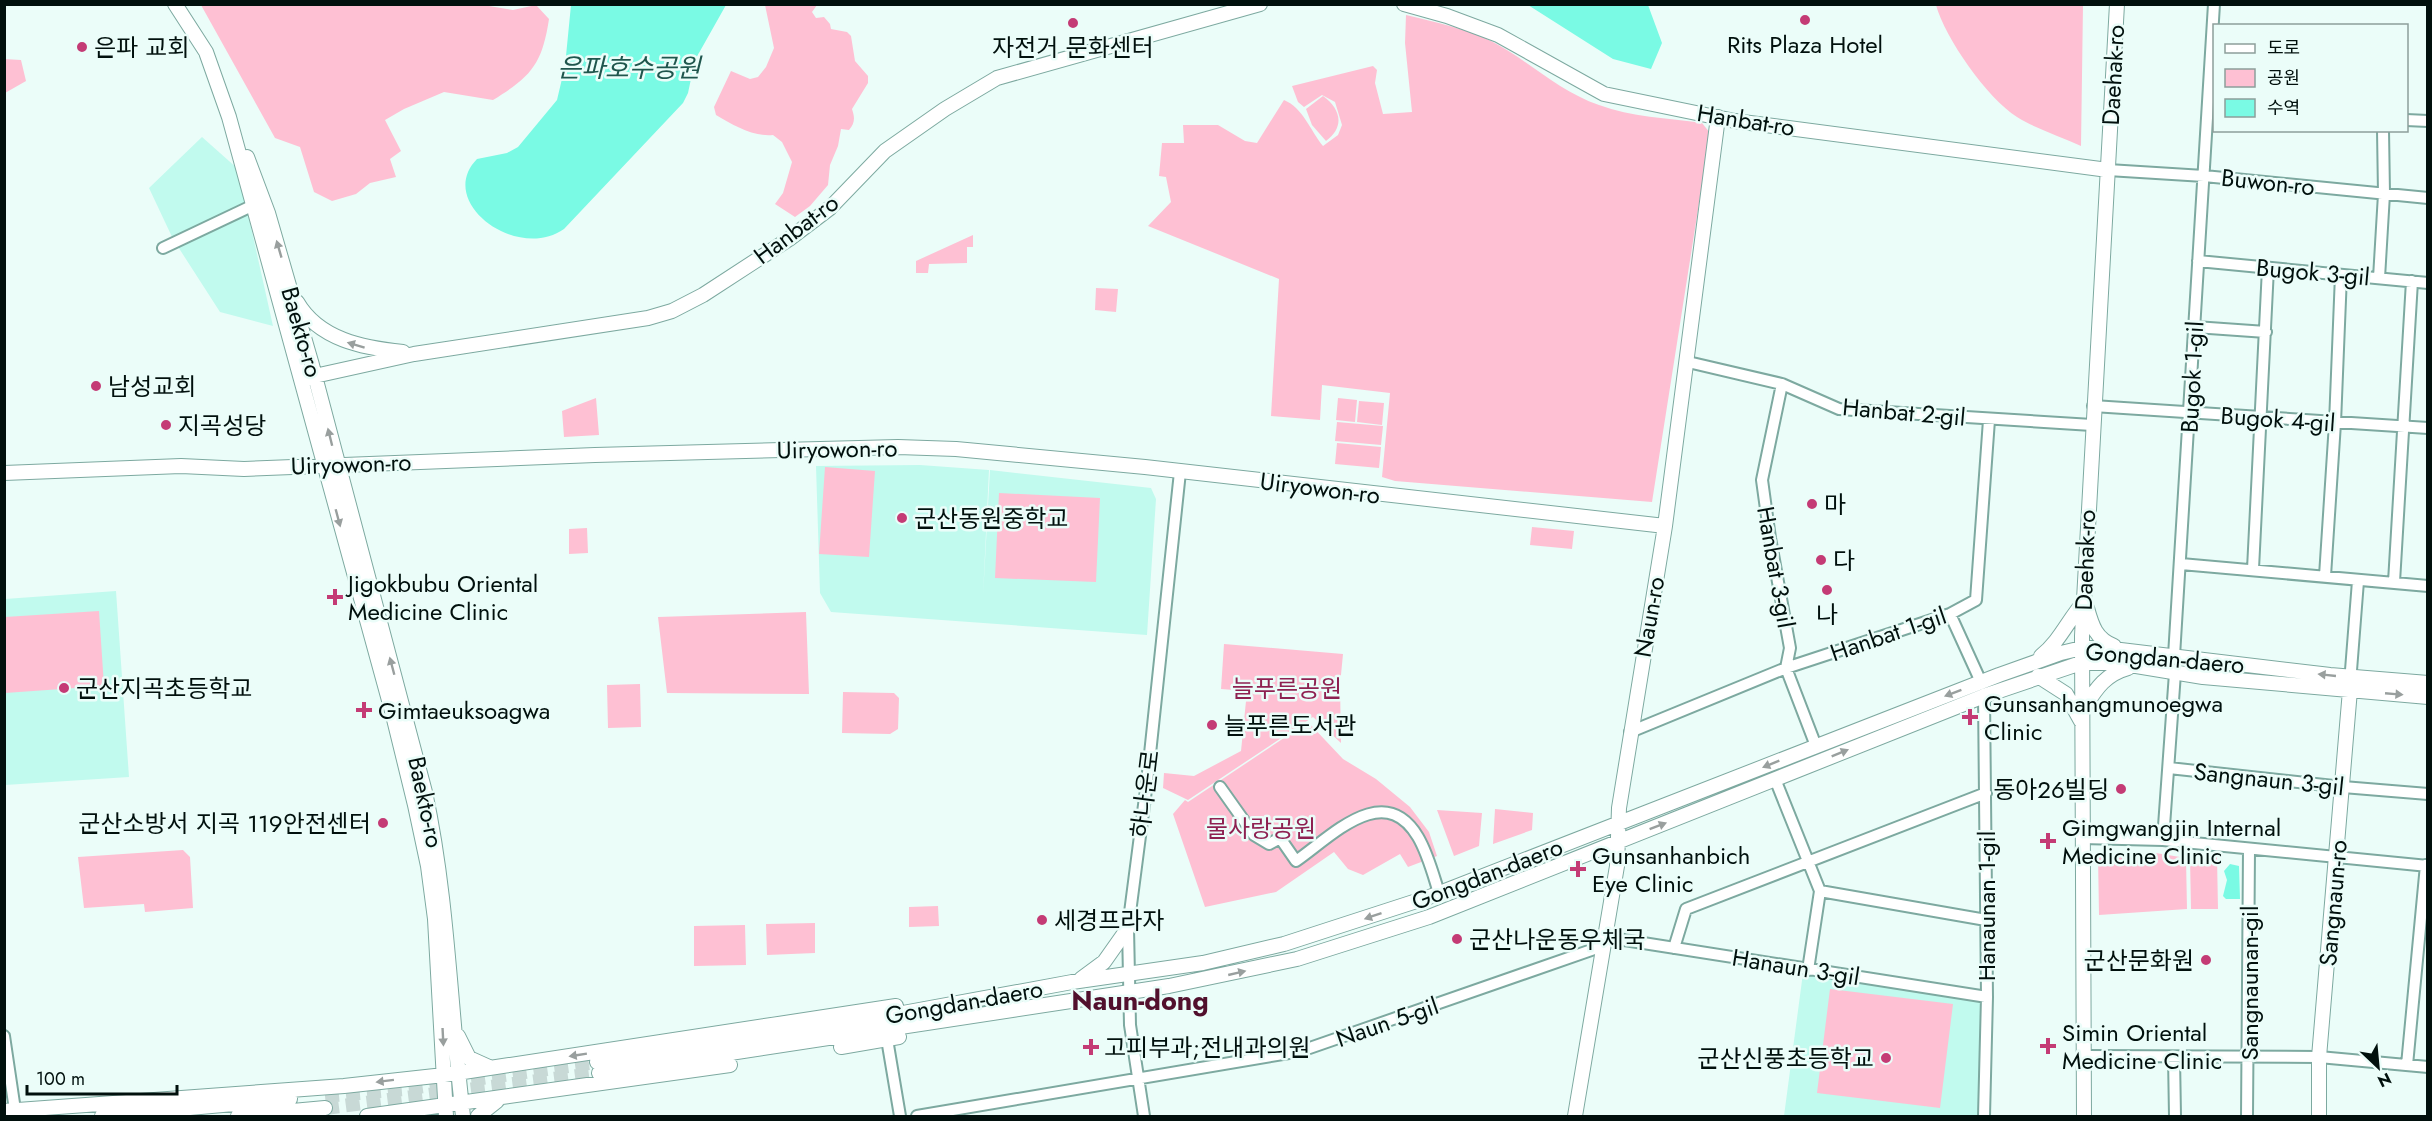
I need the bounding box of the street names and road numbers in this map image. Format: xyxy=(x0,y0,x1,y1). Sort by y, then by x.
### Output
street label: Daehak-ro xyxy=(2093,24,2133,126)
street label: Hanbat-ro xyxy=(1695,95,1797,145)
street label: Buwon-ro xyxy=(2220,160,2316,204)
street label: Hanbat-ro xyxy=(746,185,846,273)
street label: Bugok 3-gil xyxy=(2255,250,2371,294)
street label: Baekto-ro xyxy=(272,283,332,381)
street label: Bugok 1-gil xyxy=(2172,320,2212,434)
street label: Hanbat 2-gil xyxy=(1841,389,1967,435)
street label: Bugok 4-gil xyxy=(2219,398,2337,440)
street label: Uiryowon-ro xyxy=(776,430,898,468)
street label: Uiryowon-ro xyxy=(290,444,412,484)
street label: Uiryowon-ro xyxy=(1258,463,1382,513)
street label: Hanbat 3-gil xyxy=(1748,503,1804,631)
street label: Daehak-ro xyxy=(2066,509,2104,611)
street label: Naun-ro xyxy=(1625,574,1673,660)
street label: Hanbat 1-gil xyxy=(1825,598,1951,670)
street label: Gongdan-daero xyxy=(2084,634,2246,682)
street label: 하나운로 xyxy=(1122,748,1168,840)
street label: Baekto-ro xyxy=(399,753,453,851)
street label: Sangnaun 3-gil xyxy=(2192,754,2346,804)
street label: Gongdan-daero xyxy=(1406,829,1568,919)
street label: Hanaunan 1-gil xyxy=(1969,831,2004,981)
street label: Sangnaun-ro xyxy=(2310,839,2356,967)
street label: Sangnaunan-gil xyxy=(2232,906,2267,1060)
street label: Hanaun 3-gil xyxy=(1730,940,1862,994)
street label: Gongdan-daero xyxy=(882,971,1046,1033)
street label: Naun 5-gil xyxy=(1331,988,1443,1056)

